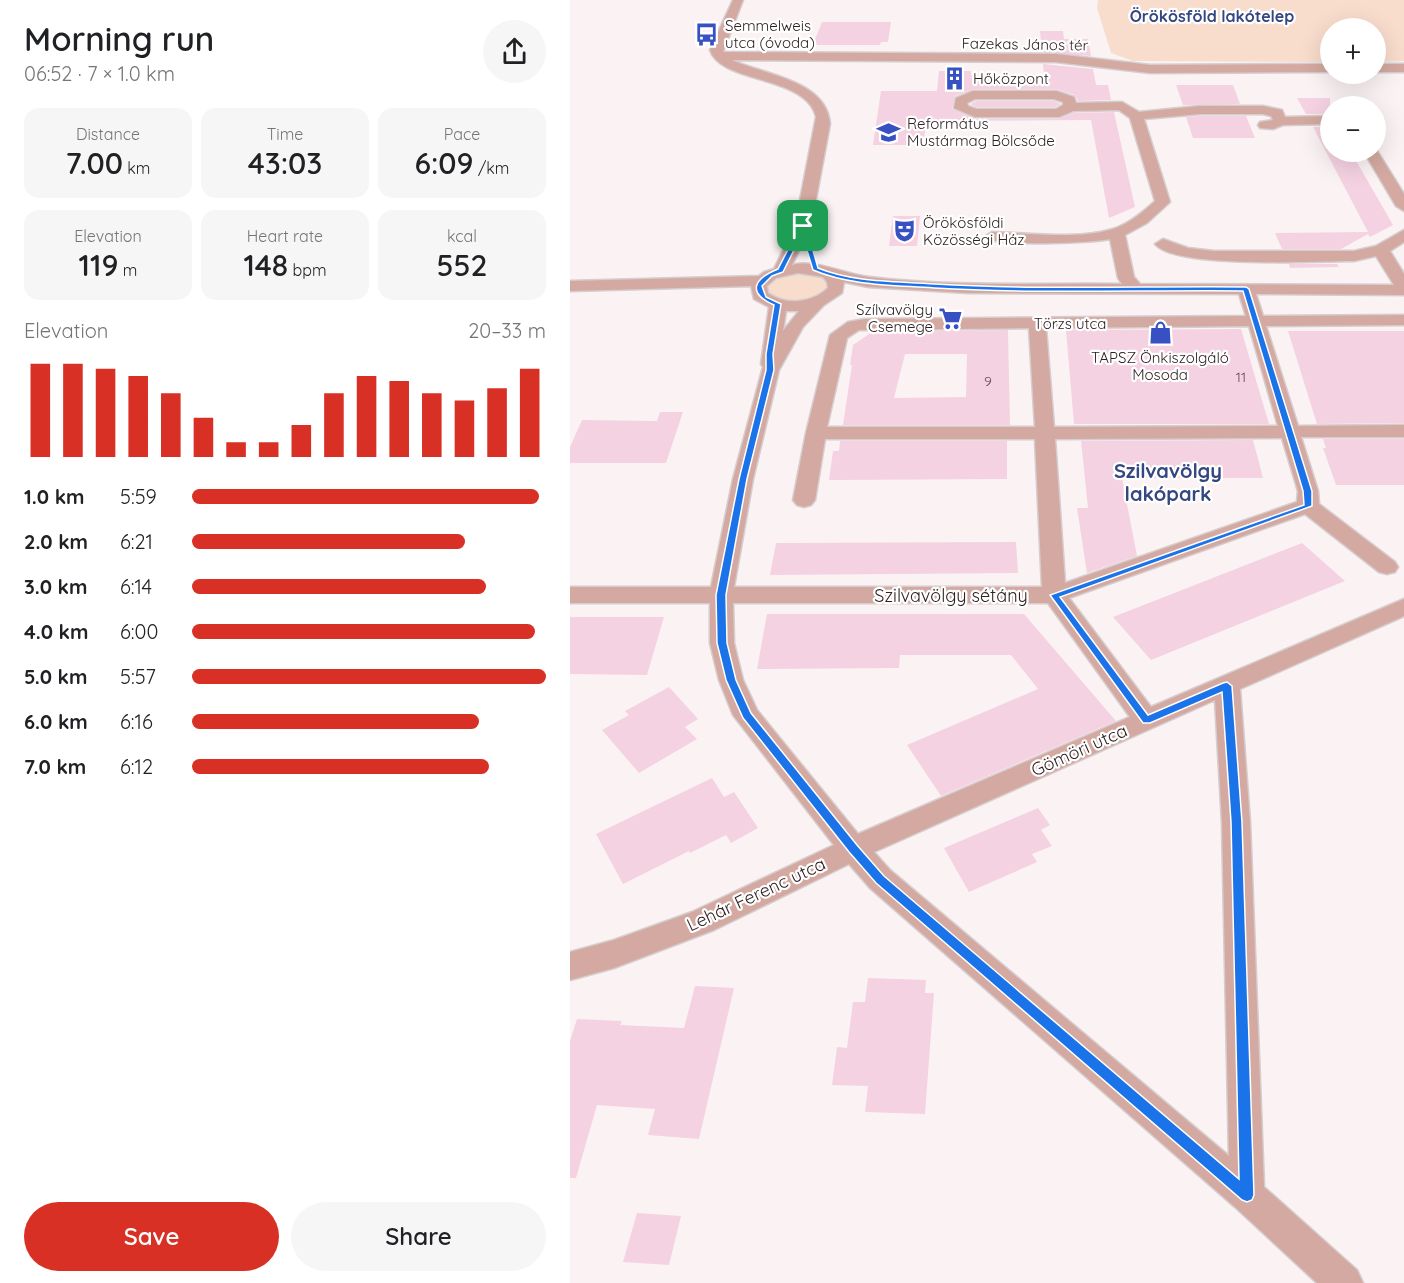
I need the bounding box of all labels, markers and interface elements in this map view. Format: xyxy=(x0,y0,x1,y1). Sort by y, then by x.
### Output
district label: Örökösföld lakótelep xyxy=(1130,6,1294,26)
place label: Semmelweis utca (óvoda) xyxy=(725,16,815,52)
text: Morning run xyxy=(24,18,214,59)
map controls xyxy=(1320,18,1386,162)
button: + xyxy=(1320,18,1386,84)
button: share xyxy=(483,20,546,83)
bus stop icon: Semmelweis utca (óvoda) xyxy=(694,21,720,47)
street label: Fazekas János tér xyxy=(961,33,1089,55)
text: 06:52 · 7 × 1.0 km xyxy=(24,61,175,86)
building icon: Hőközpont xyxy=(942,65,968,91)
place label: Hőközpont xyxy=(973,69,1049,88)
button: − xyxy=(1320,96,1386,162)
place label: Református Mustármag Bölcsőde xyxy=(907,114,1055,150)
school or university icon: Református Mustármag Bölcsőde xyxy=(876,119,902,145)
text: Distance xyxy=(76,124,140,144)
text: Time xyxy=(267,124,303,144)
text: Pace xyxy=(444,124,480,144)
text: 7.00 xyxy=(66,144,123,182)
text: 43:03 xyxy=(248,144,322,182)
text: 6:09 xyxy=(415,144,474,182)
text: km xyxy=(123,158,150,178)
text: /km xyxy=(474,158,509,178)
pin xyxy=(777,200,828,251)
icon: arrive xyxy=(786,209,819,242)
place label: Örökösföldi Közösségi Ház xyxy=(923,213,1025,249)
theatre icon: Örökösföldi Közösségi Ház xyxy=(892,218,918,244)
text: Elevation xyxy=(74,226,142,246)
text: Heart rate xyxy=(247,226,323,246)
text: kcal xyxy=(447,226,477,246)
text: 119 xyxy=(79,246,118,284)
text: 148 xyxy=(243,246,288,284)
text: 552 xyxy=(437,246,487,284)
text: m xyxy=(118,260,137,280)
text: bpm xyxy=(288,260,327,280)
place label: Szílvavölgy Csemege xyxy=(856,300,933,336)
supermarket icon: Szílvavölgy Csemege xyxy=(938,305,964,331)
street label: Törzs utca xyxy=(1034,314,1106,333)
text: Elevation xyxy=(24,318,108,343)
text: 20–33 m xyxy=(468,318,546,343)
shop icon: TAPSZ Önkiszolgáló Mosoda xyxy=(1147,320,1173,346)
place label: TAPSZ Önkiszolgáló Mosoda xyxy=(1091,348,1229,384)
house number: 11 xyxy=(1236,368,1246,386)
house number: 9 xyxy=(984,372,992,390)
district label: Szilvavölgy lakópark xyxy=(1114,458,1222,506)
text: 1.0 km xyxy=(24,484,84,509)
text: 5:59 xyxy=(120,484,157,509)
text: 2.0 km xyxy=(24,529,88,554)
text: 6:21 xyxy=(120,529,153,554)
text: 3.0 km xyxy=(24,574,87,599)
text: 6:14 xyxy=(120,574,152,599)
street label: Szilvavölgy sétány xyxy=(874,584,1028,607)
text: 4.0 km xyxy=(24,619,88,644)
text: 6:00 xyxy=(120,619,158,644)
text: 5.0 km xyxy=(24,664,87,689)
text: 5:57 xyxy=(120,664,156,689)
text: 6.0 km xyxy=(24,709,88,734)
text: 6:16 xyxy=(120,709,153,734)
street label: Gömöri utca xyxy=(1027,719,1131,781)
text: 7.0 km xyxy=(24,754,86,779)
text: 6:12 xyxy=(120,754,153,779)
street label: Lehár Ferenc utca xyxy=(683,852,829,936)
button: Save xyxy=(24,1202,279,1271)
button: Share xyxy=(291,1202,546,1271)

